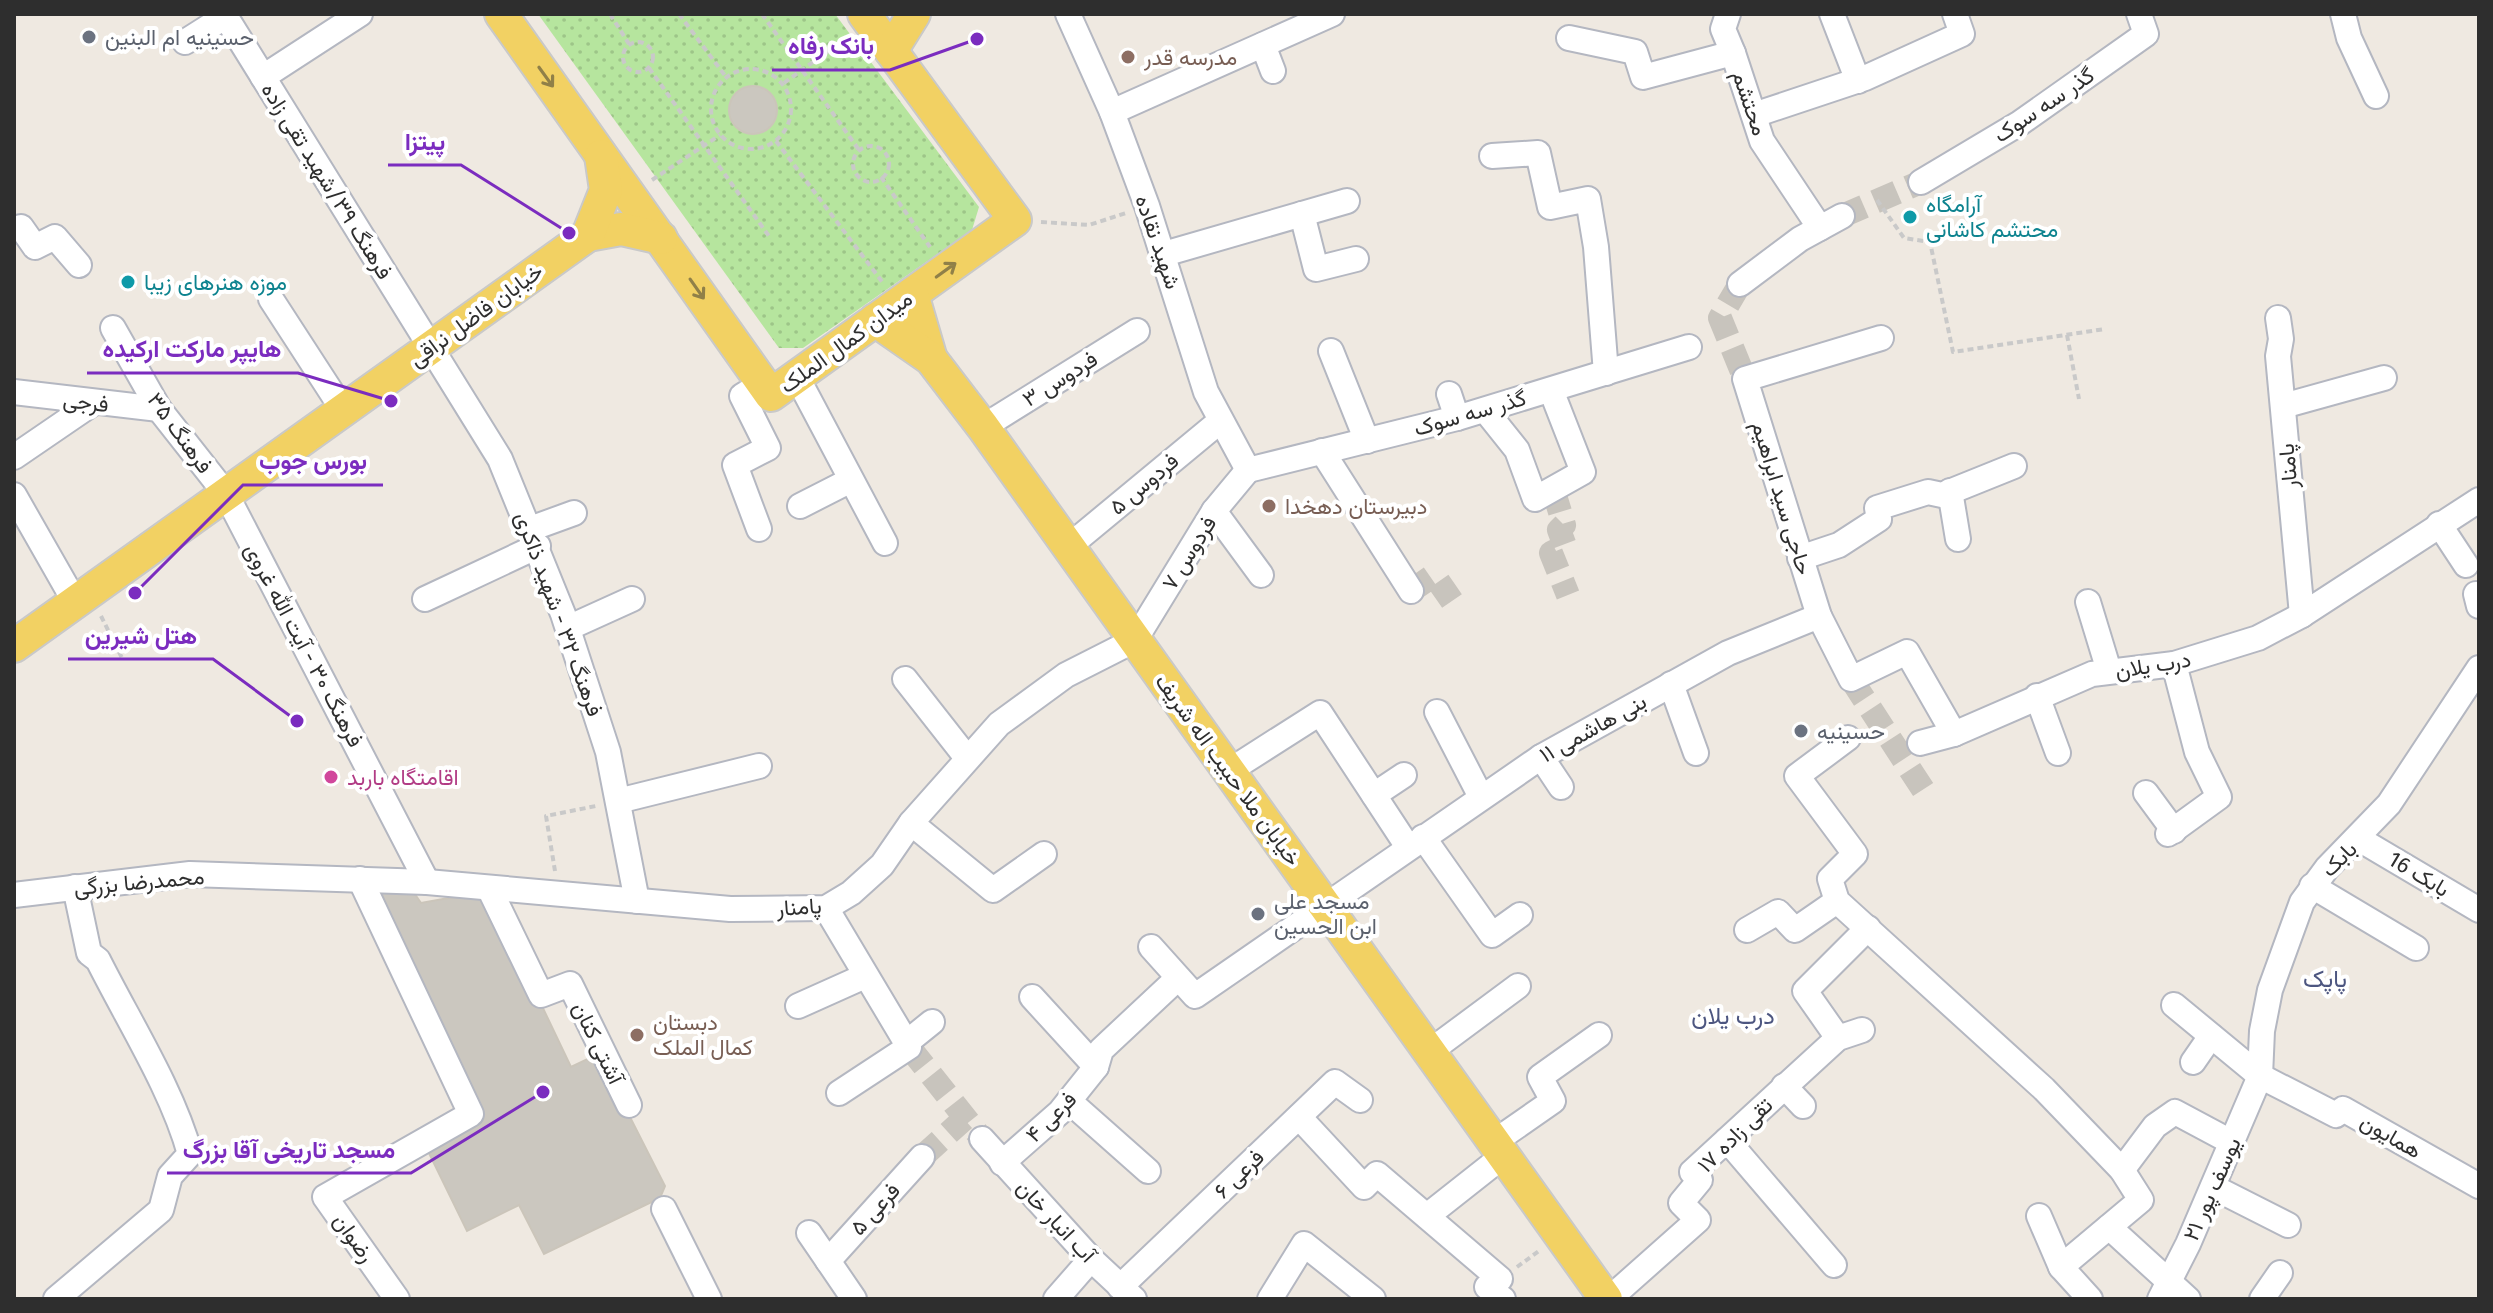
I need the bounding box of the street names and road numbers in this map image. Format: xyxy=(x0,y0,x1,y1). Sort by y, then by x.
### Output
street label: گذر سه سوک xyxy=(1988,61,2100,149)
street label: محتشم xyxy=(1725,67,1774,139)
street label: فرهنگ ۳۹/شهید تقی زاده xyxy=(255,78,399,284)
street label: شهید نقاده xyxy=(1129,191,1187,293)
street label: خیابان فاضل نراقی xyxy=(404,257,548,373)
street label: میدان کمال الملک xyxy=(775,285,917,399)
street label: فردوس ۳ xyxy=(1017,345,1103,413)
street label: گذر سه سوک xyxy=(1411,384,1530,442)
street label: فرجی xyxy=(62,386,110,418)
street label: فرهنگ ۳۵ xyxy=(142,387,218,479)
street label: حاجی سید ابراهیم xyxy=(1745,418,1818,578)
street label: پامنار xyxy=(2273,442,2304,491)
street label: فردوس ۵ xyxy=(1104,447,1184,521)
street label: فرهنگ ۳۲ - شهید ذاکری xyxy=(509,508,609,720)
street label: فردوس ۷ xyxy=(1156,511,1222,595)
street label: فرهنگ ۳۰ - آیت الله غروی xyxy=(239,538,369,752)
street label: درب یلان xyxy=(2113,646,2193,684)
street label: خیابان ملا حبیب اله شریف xyxy=(1149,669,1307,871)
street label: بنی هاشمی ۱۱ xyxy=(1535,688,1651,768)
street label: بابک xyxy=(2315,835,2363,883)
street label: بابک 16 xyxy=(2384,845,2454,903)
street label: محمدرضا بزرگی xyxy=(73,863,205,901)
street label: پامنار xyxy=(775,892,822,923)
street label: آشتی کنان xyxy=(567,997,630,1090)
street label: فرعی ۴ xyxy=(1020,1086,1082,1148)
street label: تقی زاده ۱۷ xyxy=(1692,1092,1778,1178)
street label: همایون xyxy=(2356,1108,2426,1164)
street label: یوسف پور ۲۱ xyxy=(2177,1133,2248,1245)
street label: فرعی ۶ xyxy=(1208,1144,1270,1204)
street label: آب انبار خان xyxy=(1011,1174,1103,1270)
street label: فرعی ۵ xyxy=(844,1177,906,1241)
street label: رضوان xyxy=(327,1208,381,1268)

